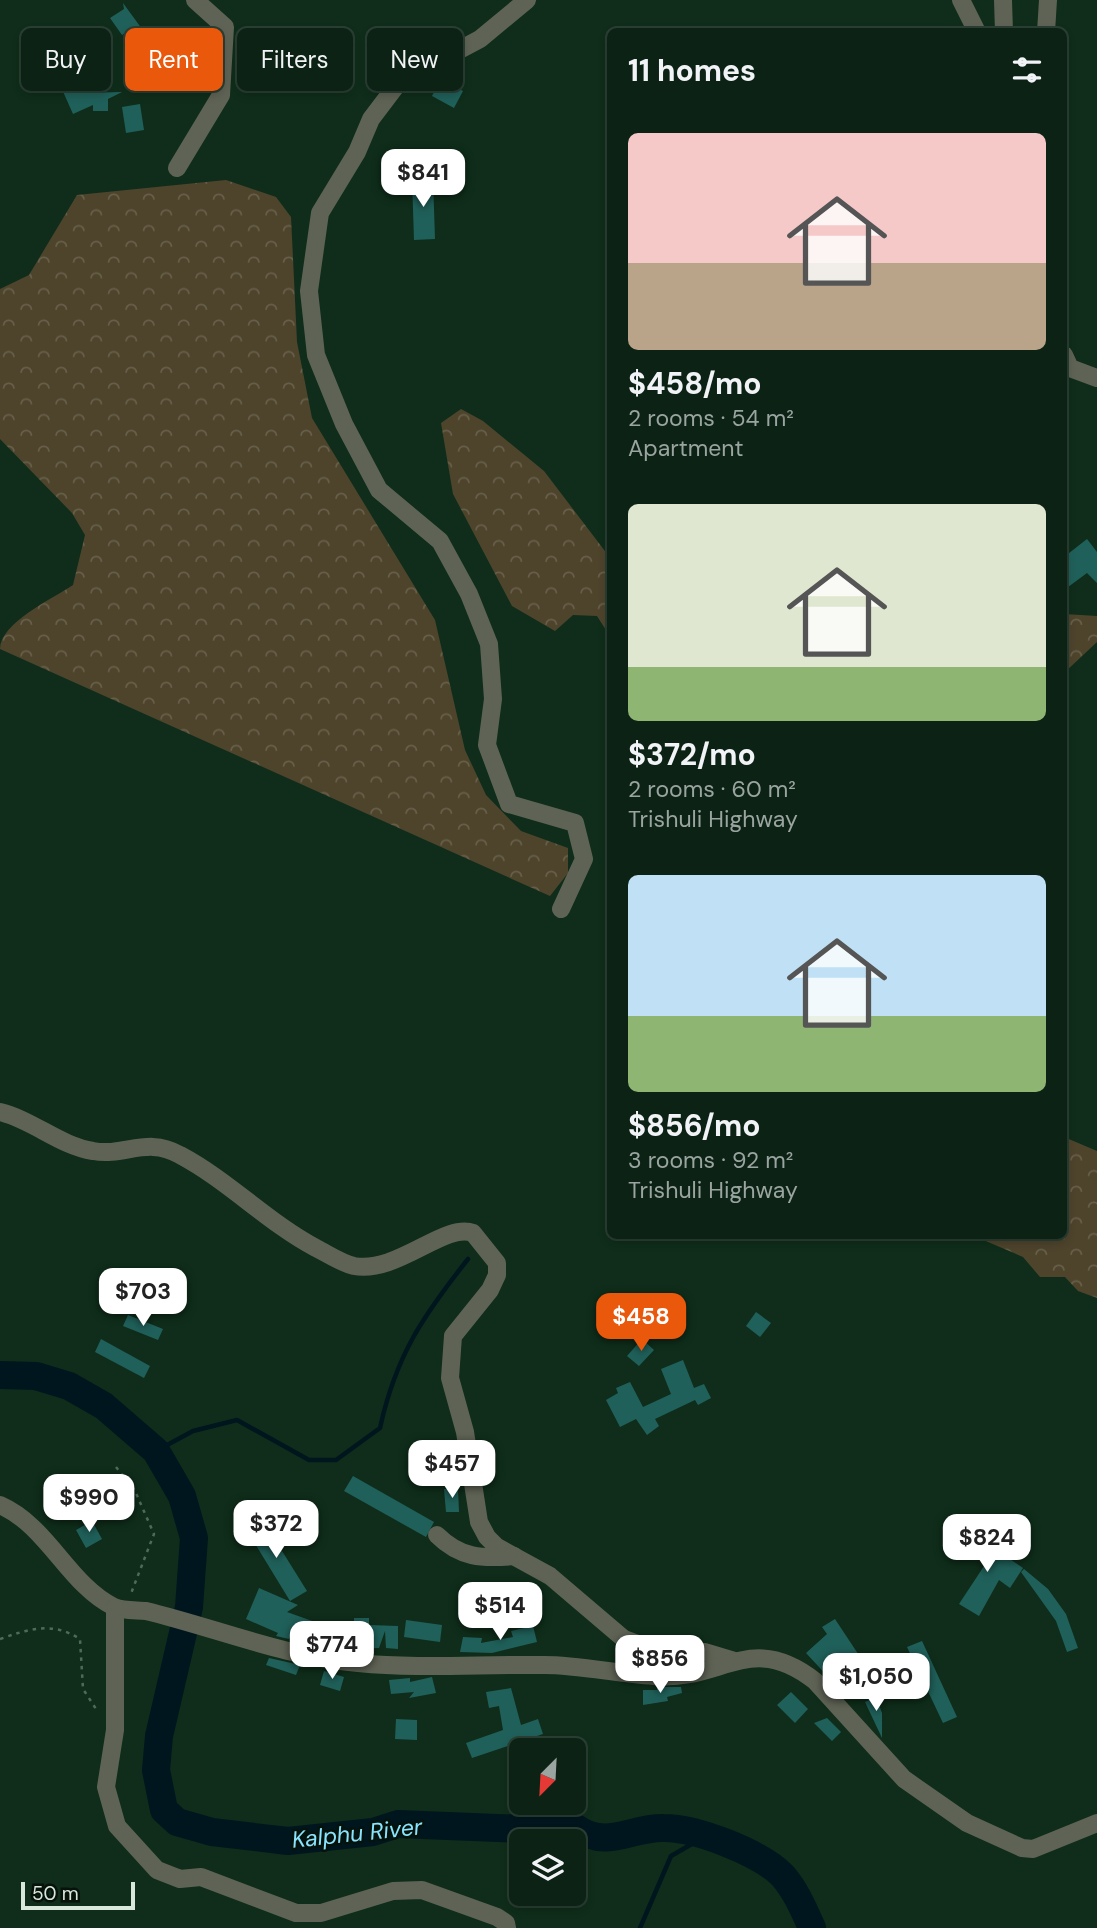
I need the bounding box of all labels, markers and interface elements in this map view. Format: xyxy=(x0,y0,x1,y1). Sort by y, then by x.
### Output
chip: Buy xyxy=(21,28,111,91)
chip: Rent xyxy=(125,28,223,91)
chip: Filters xyxy=(237,28,353,91)
chip: New xyxy=(367,28,463,91)
text: 11 homes xyxy=(628,51,756,90)
icon: filters xyxy=(1008,51,1046,89)
pin: $841 xyxy=(382,150,464,209)
text: $841 xyxy=(397,157,449,187)
icon: home xyxy=(774,178,900,304)
text: $458/mo xyxy=(628,364,762,403)
text: 2 rooms · 54 m² xyxy=(628,403,794,433)
text: Apartment xyxy=(628,433,743,463)
icon: home xyxy=(774,549,900,675)
text: $372/mo xyxy=(628,735,756,774)
text: 2 rooms · 60 m² xyxy=(628,774,796,804)
text: Trishuli Highway xyxy=(628,804,798,834)
icon: home xyxy=(774,920,900,1046)
text: $856/mo xyxy=(628,1106,761,1145)
text: 3 rooms · 92 m² xyxy=(628,1145,793,1175)
text: Trishuli Highway xyxy=(628,1175,798,1205)
pin: $703 xyxy=(102,1268,184,1328)
text: $703 xyxy=(115,1276,171,1306)
pin: $458 xyxy=(600,1294,682,1353)
text: $458 xyxy=(612,1301,670,1331)
pin: $457 xyxy=(411,1440,493,1500)
text: $457 xyxy=(424,1448,480,1478)
pin: $990 xyxy=(48,1474,130,1534)
text: $990 xyxy=(59,1482,119,1512)
pin: $372 xyxy=(235,1500,317,1560)
text: $372 xyxy=(250,1508,302,1538)
pin: $824 xyxy=(946,1514,1028,1574)
text: $824 xyxy=(959,1522,1015,1552)
pin: $514 xyxy=(459,1582,541,1642)
text: $514 xyxy=(474,1590,526,1620)
pin: $774 xyxy=(291,1622,373,1681)
text: $774 xyxy=(306,1629,358,1659)
pin: $856 xyxy=(619,1636,701,1695)
text: $856 xyxy=(631,1643,689,1673)
pin: $1,050 xyxy=(819,1654,933,1713)
text: $1,050 xyxy=(839,1661,913,1691)
north arrow xyxy=(509,1738,586,1815)
map controls xyxy=(509,1738,586,1906)
water label: Kalphu River xyxy=(290,1811,425,1855)
button: layers xyxy=(509,1829,586,1906)
scale bar xyxy=(21,1879,135,1911)
text: 50 m xyxy=(32,1881,79,1906)

